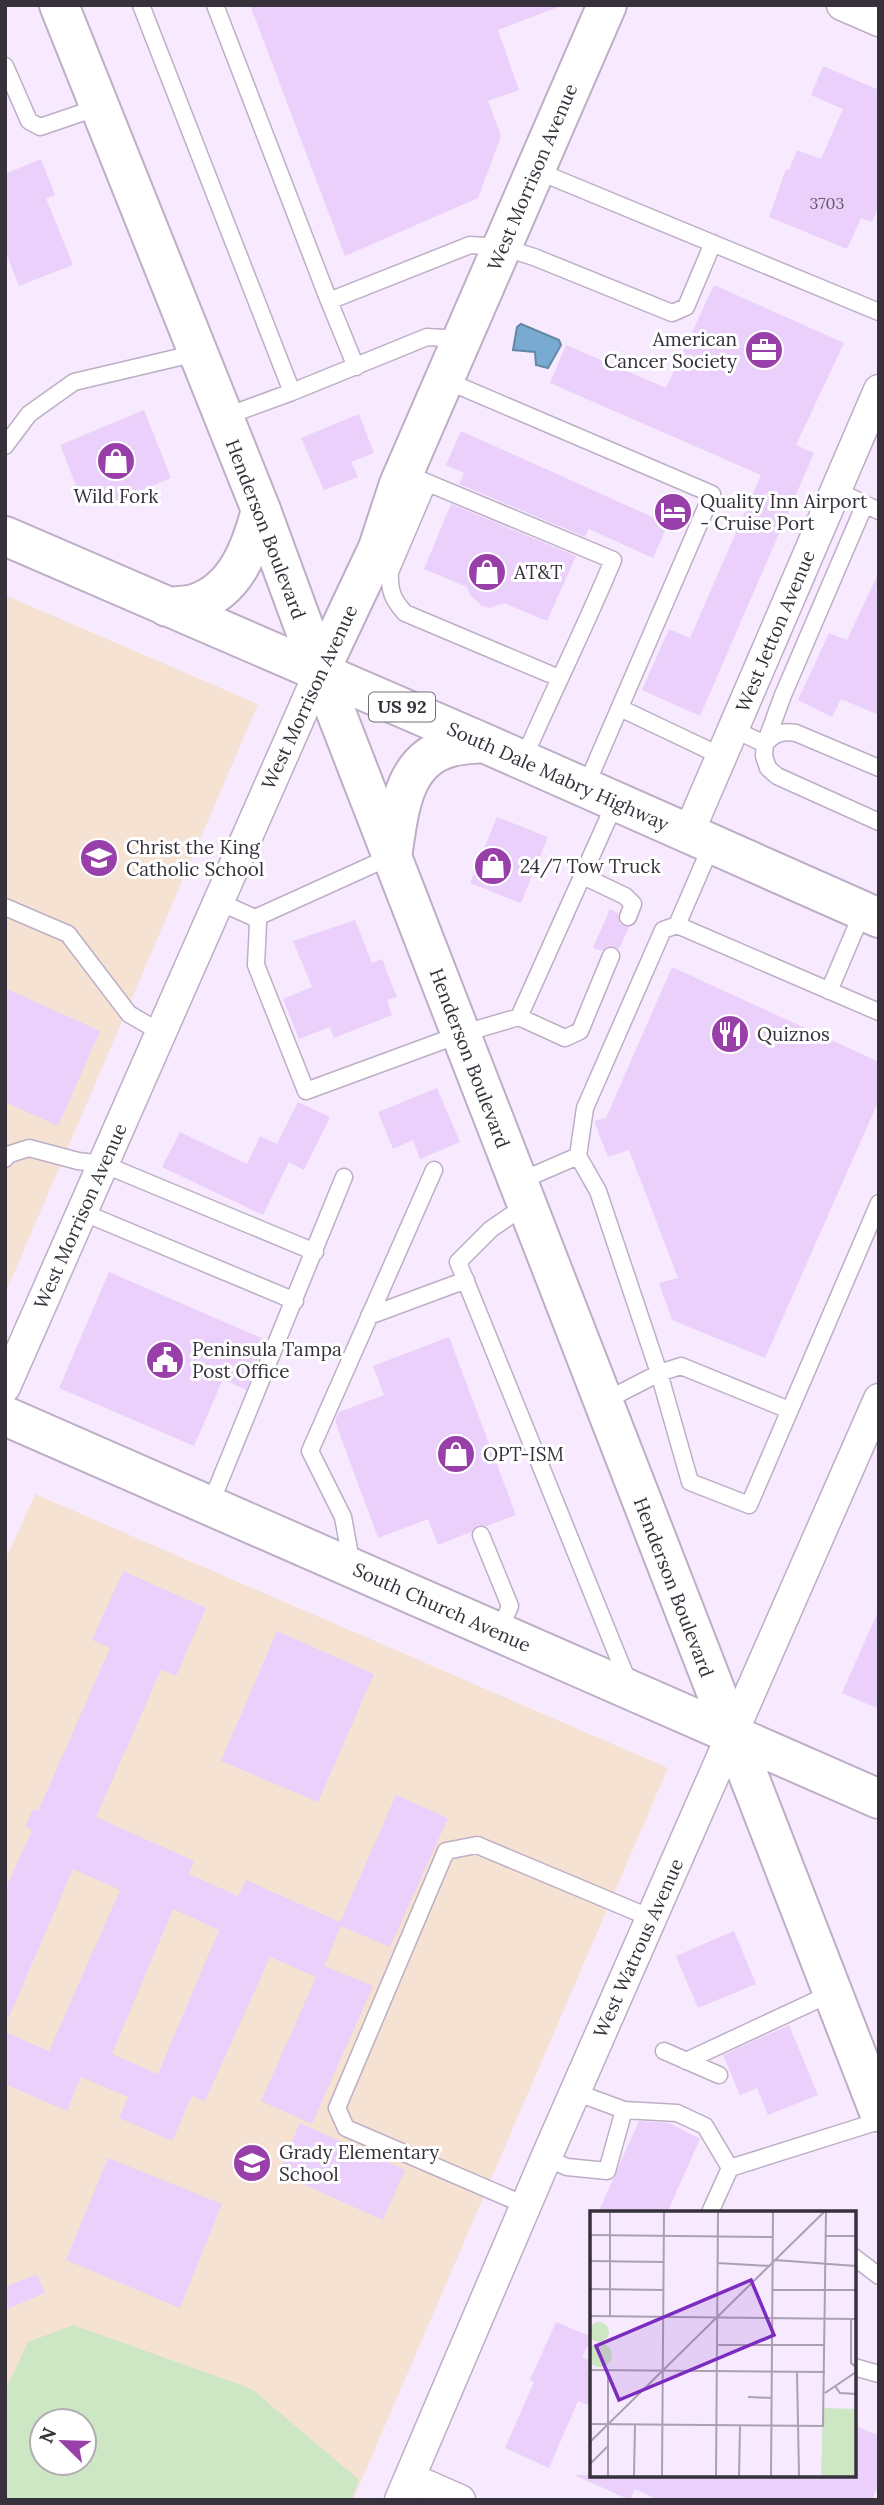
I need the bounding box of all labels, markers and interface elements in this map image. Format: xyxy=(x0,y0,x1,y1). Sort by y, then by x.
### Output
street label: West Morrison Avenue xyxy=(482,80,582,274)
house number: 3703 xyxy=(810,193,844,213)
place label: American Cancer Society xyxy=(604,327,737,373)
office icon: American Cancer Society xyxy=(743,329,785,371)
street label: Henderson Boulevard xyxy=(221,436,311,622)
shop icon: Wild Fork xyxy=(95,440,137,482)
place label: Wild Fork xyxy=(73,484,159,508)
place label: Quality Inn Airport - Cruise Port xyxy=(700,489,868,535)
hotel icon: Quality Inn Airport - Cruise Port xyxy=(652,491,694,533)
street label: West Jetton Avenue xyxy=(730,546,820,716)
shop icon: AT&T xyxy=(466,551,508,593)
place label: AT&T xyxy=(513,560,562,584)
street label: West Morrison Avenue xyxy=(256,601,362,793)
road number: US 92 xyxy=(369,692,435,722)
street label: South Dale Mabry Highway xyxy=(443,716,673,836)
place label: Christ the King Catholic School xyxy=(126,835,264,881)
school or university icon: Christ the King Catholic School xyxy=(78,837,120,879)
shop icon: 24/7 Tow Truck xyxy=(472,845,514,887)
place label: 24/7 Tow Truck xyxy=(520,854,661,879)
street label: Henderson Boulevard xyxy=(425,965,515,1151)
restaurant icon: Quiznos xyxy=(709,1013,751,1055)
place label: Quiznos xyxy=(757,1022,830,1046)
street label: West Morrison Avenue xyxy=(28,1119,132,1313)
place label: Peninsula Tampa Post Office xyxy=(192,1337,342,1383)
public building icon: Peninsula Tampa Post Office xyxy=(144,1339,186,1381)
shop icon: OPT-ISM xyxy=(435,1433,477,1475)
place label: OPT-ISM xyxy=(483,1442,564,1466)
street label: Henderson Boulevard xyxy=(629,1494,719,1680)
street label: South Church Avenue xyxy=(349,1557,535,1657)
street label: West Watrous Avenue xyxy=(588,1855,688,2041)
place label: Grady Elementary School xyxy=(279,2140,439,2186)
school or university icon: Grady Elementary School xyxy=(231,2142,273,2184)
inset map xyxy=(590,2211,856,2477)
north arrow xyxy=(28,2407,98,2477)
text: N xyxy=(33,2424,61,2447)

